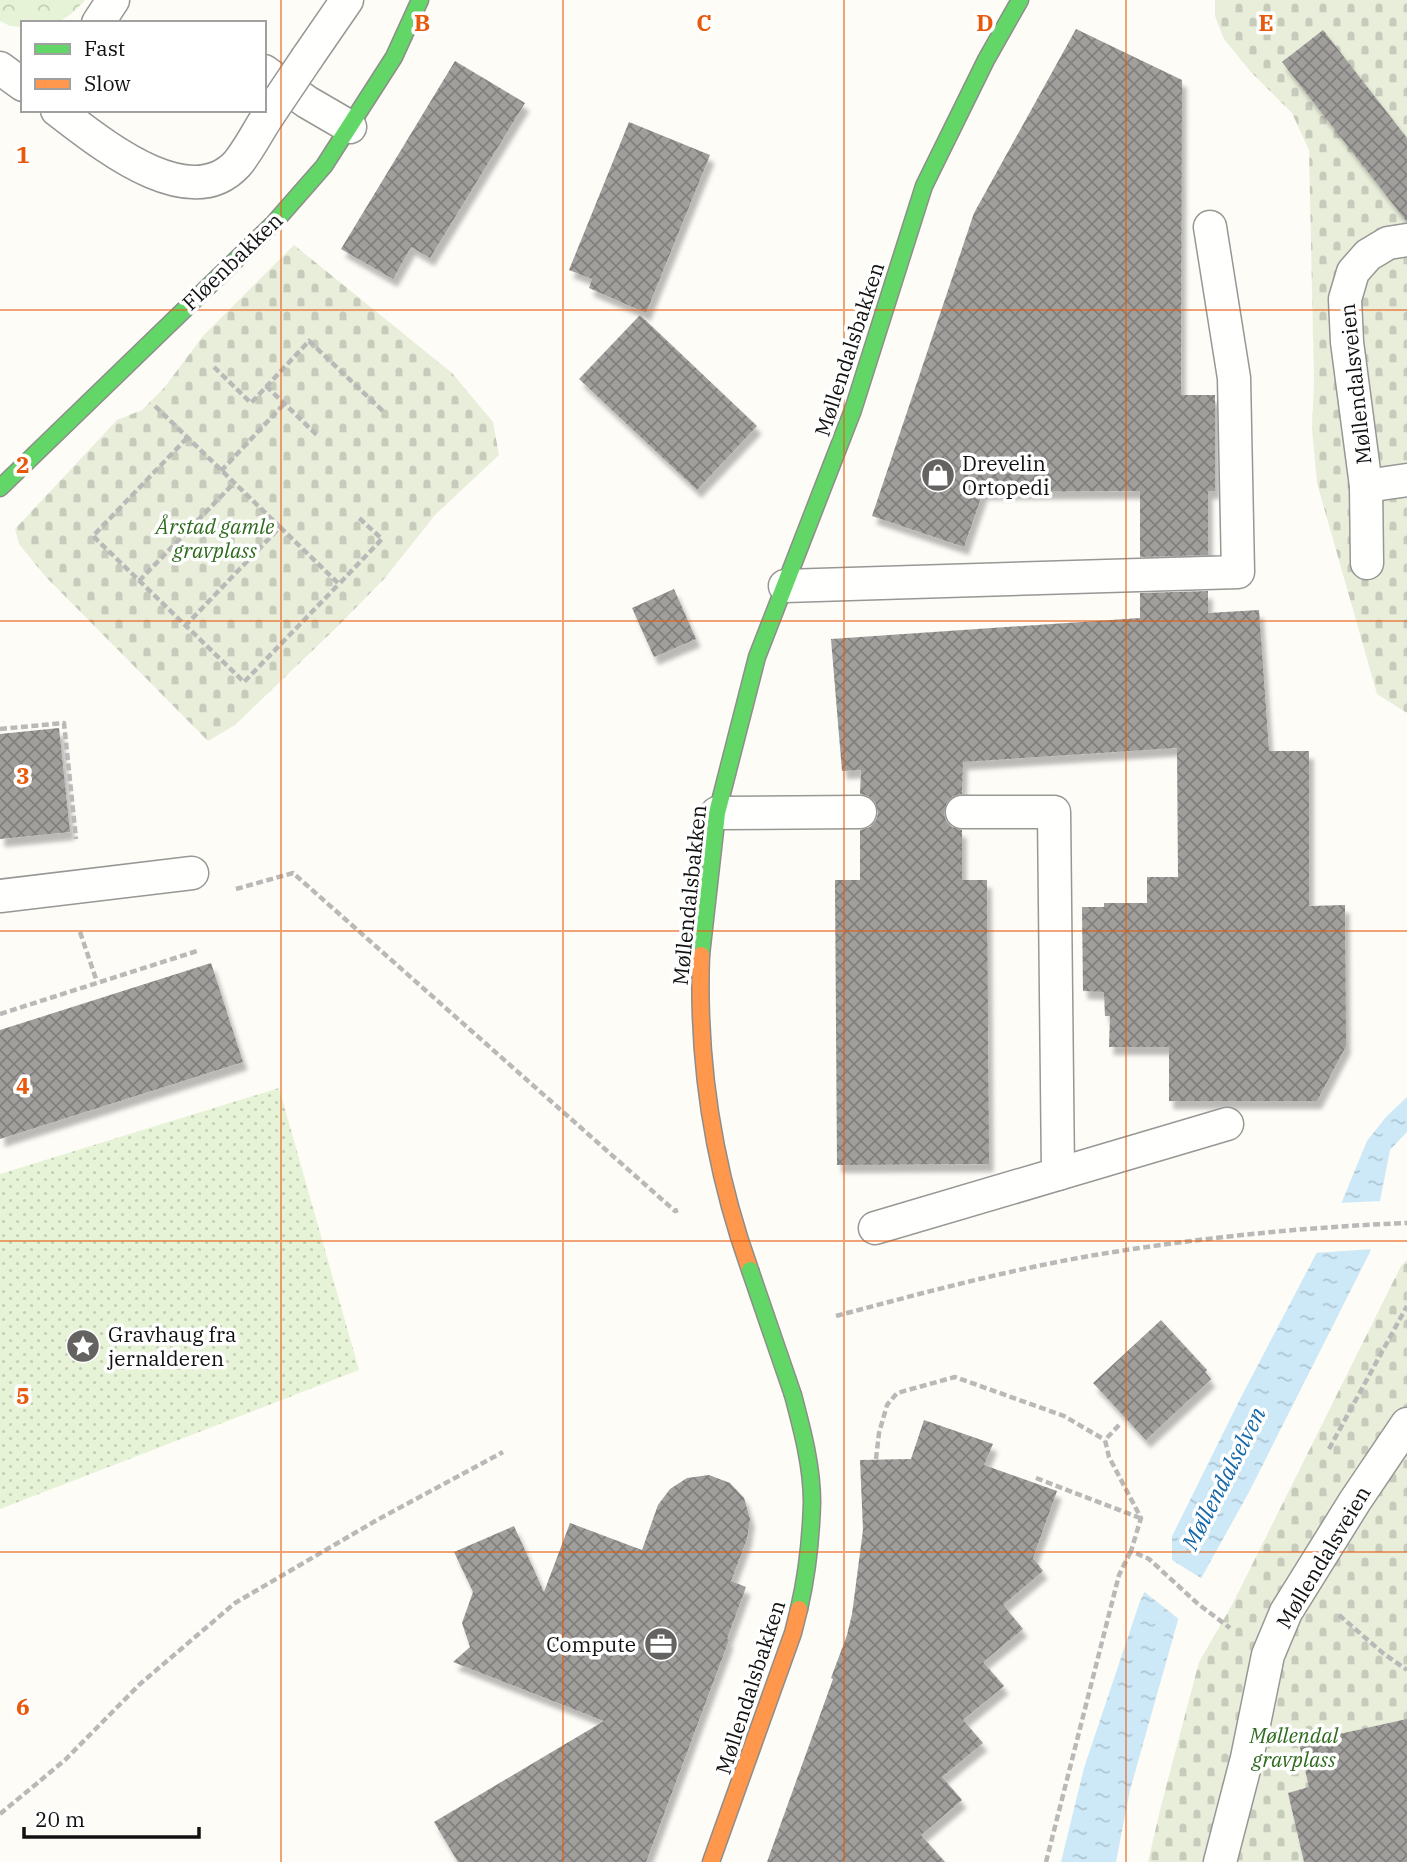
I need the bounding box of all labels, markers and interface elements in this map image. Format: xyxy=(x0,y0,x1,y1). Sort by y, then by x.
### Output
text: B xyxy=(414,7,430,37)
text: C xyxy=(696,7,712,37)
text: D xyxy=(976,7,994,37)
text: E xyxy=(1258,7,1274,37)
legend xyxy=(21,21,266,112)
text: Fast xyxy=(84,34,125,62)
text: Slow xyxy=(84,69,131,97)
text: 1 xyxy=(16,139,30,169)
street label: Fløenbakken xyxy=(176,206,288,316)
street label: Møllendalsbakken xyxy=(808,258,890,440)
street label: Møllendalsveien xyxy=(1333,302,1377,466)
text: 2 xyxy=(16,449,30,479)
place label: Drevelin Ortopedi xyxy=(962,449,1050,501)
shop icon: Drevelin Ortopedi xyxy=(919,456,957,494)
park label: Årstad gamle gravplass xyxy=(154,512,275,564)
text: 3 xyxy=(16,760,30,790)
street label: Møllendalsbakken xyxy=(666,803,712,987)
text: 4 xyxy=(16,1070,30,1100)
place label: Gravhaug fra jernalderen xyxy=(107,1320,237,1372)
place icon: Gravhaug fra jernalderen xyxy=(64,1327,102,1365)
text: 5 xyxy=(16,1380,30,1410)
water label: Møllendalselven xyxy=(1174,1402,1272,1555)
street label: Møllendalsveien xyxy=(1269,1481,1377,1633)
street label: Møllendalsbakken xyxy=(709,1596,791,1778)
office icon: Compute xyxy=(642,1625,680,1663)
place label: Compute xyxy=(546,1630,636,1658)
text: 6 xyxy=(16,1691,30,1721)
park label: Møllendal gravplass xyxy=(1248,1721,1340,1773)
scale bar xyxy=(24,1796,200,1840)
text: 20 m xyxy=(35,1805,85,1833)

